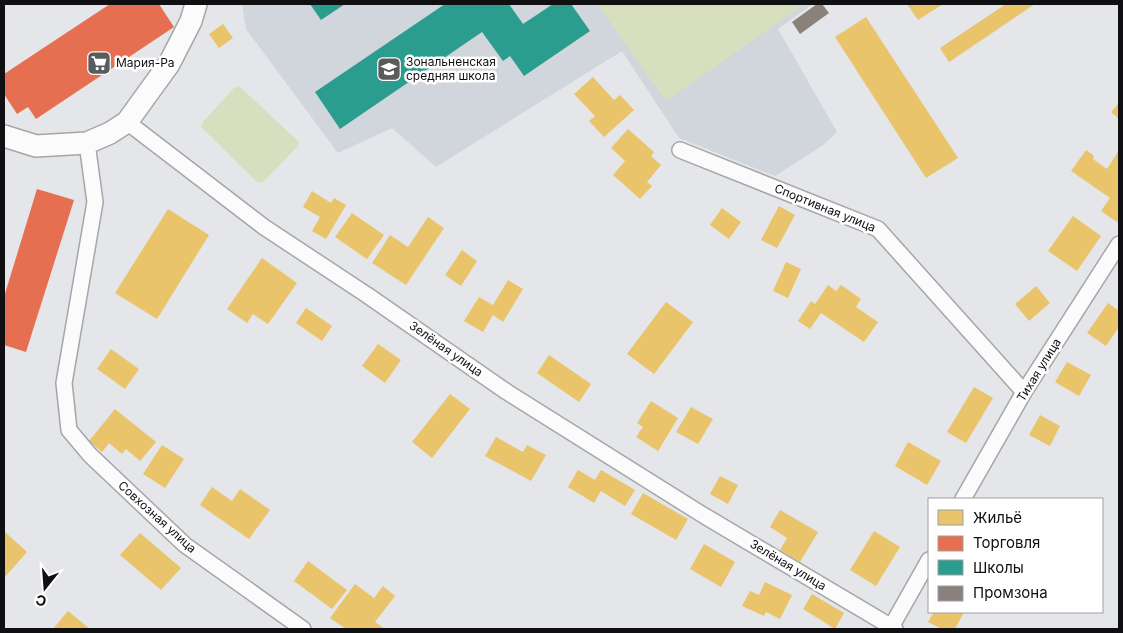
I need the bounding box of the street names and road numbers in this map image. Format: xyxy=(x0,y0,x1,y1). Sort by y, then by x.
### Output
street label: Спортивная улица xyxy=(772,180,878,235)
street label: Зелёная улица xyxy=(407,318,486,379)
street label: Тихая улица xyxy=(1013,335,1064,404)
street label: Совхозная улица xyxy=(115,478,200,556)
street label: Зелёная улица xyxy=(747,536,829,593)

